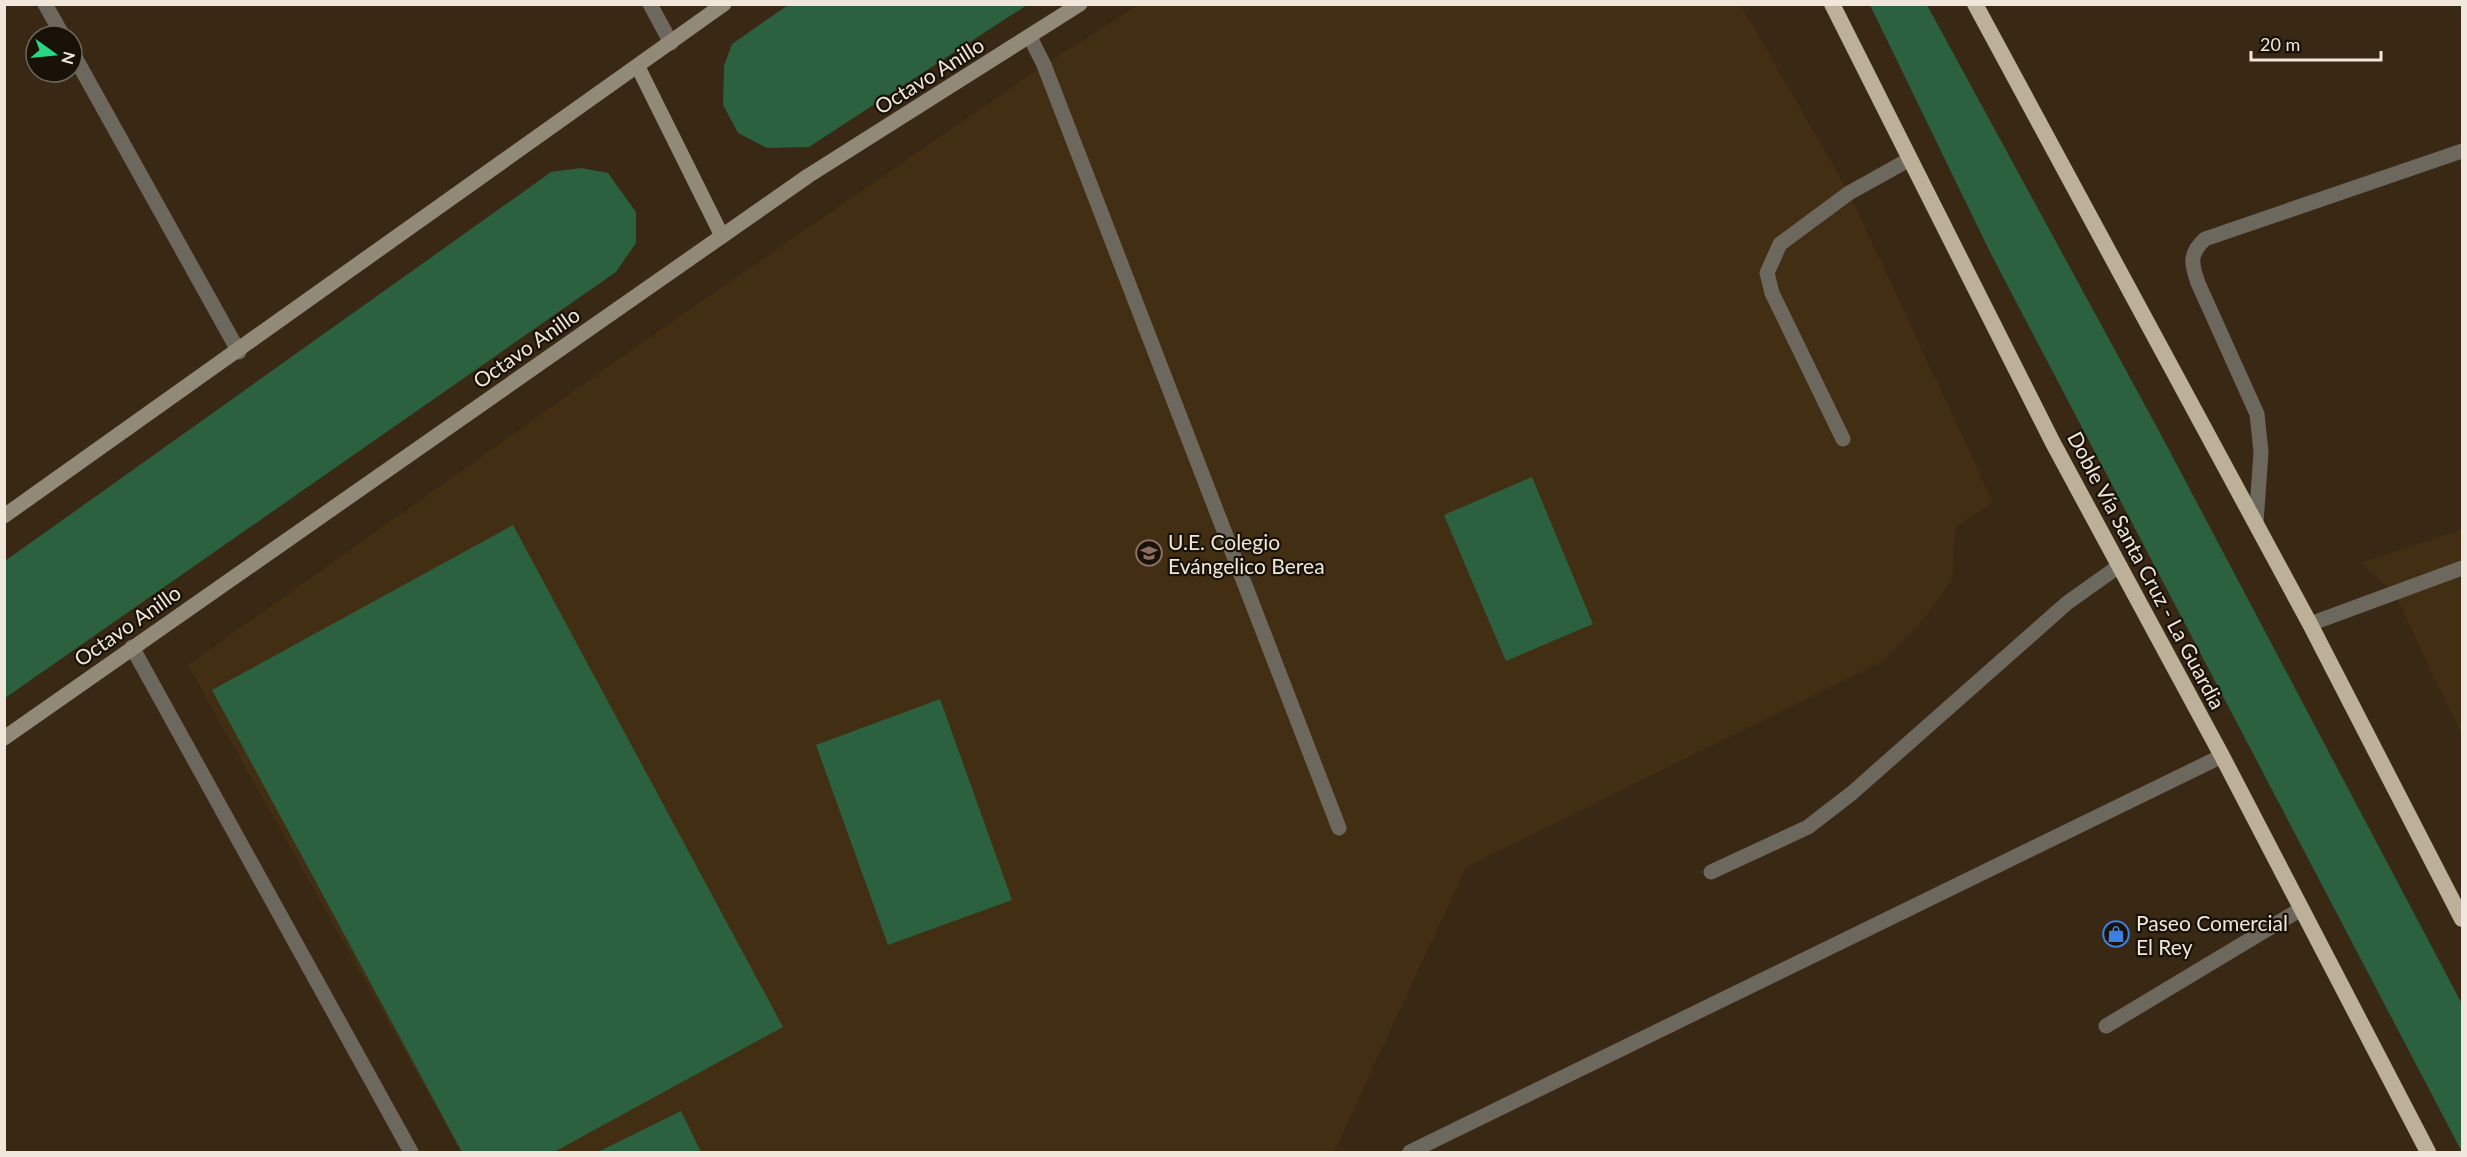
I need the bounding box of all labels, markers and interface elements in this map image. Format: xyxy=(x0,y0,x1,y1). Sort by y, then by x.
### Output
north arrow xyxy=(24,24,84,84)
scale bar xyxy=(2251,24,2382,62)
street label: Octavo Anillo xyxy=(870,31,988,119)
text: 20 m xyxy=(2260,33,2300,55)
text: N xyxy=(58,50,80,66)
street label: Octavo Anillo xyxy=(468,301,584,393)
street label: Doble Vía Santa Cruz - La Guardia xyxy=(2063,427,2231,713)
place label: U.E. Colegio Evángelico Berea xyxy=(1168,529,1325,578)
school or university icon: U.E. Colegio Evángelico Berea xyxy=(1134,538,1164,568)
street label: Octavo Anillo xyxy=(69,579,185,671)
place label: Paseo Comercial El Rey xyxy=(2136,910,2288,959)
shop icon: Paseo Comercial El Rey xyxy=(2101,919,2131,949)

